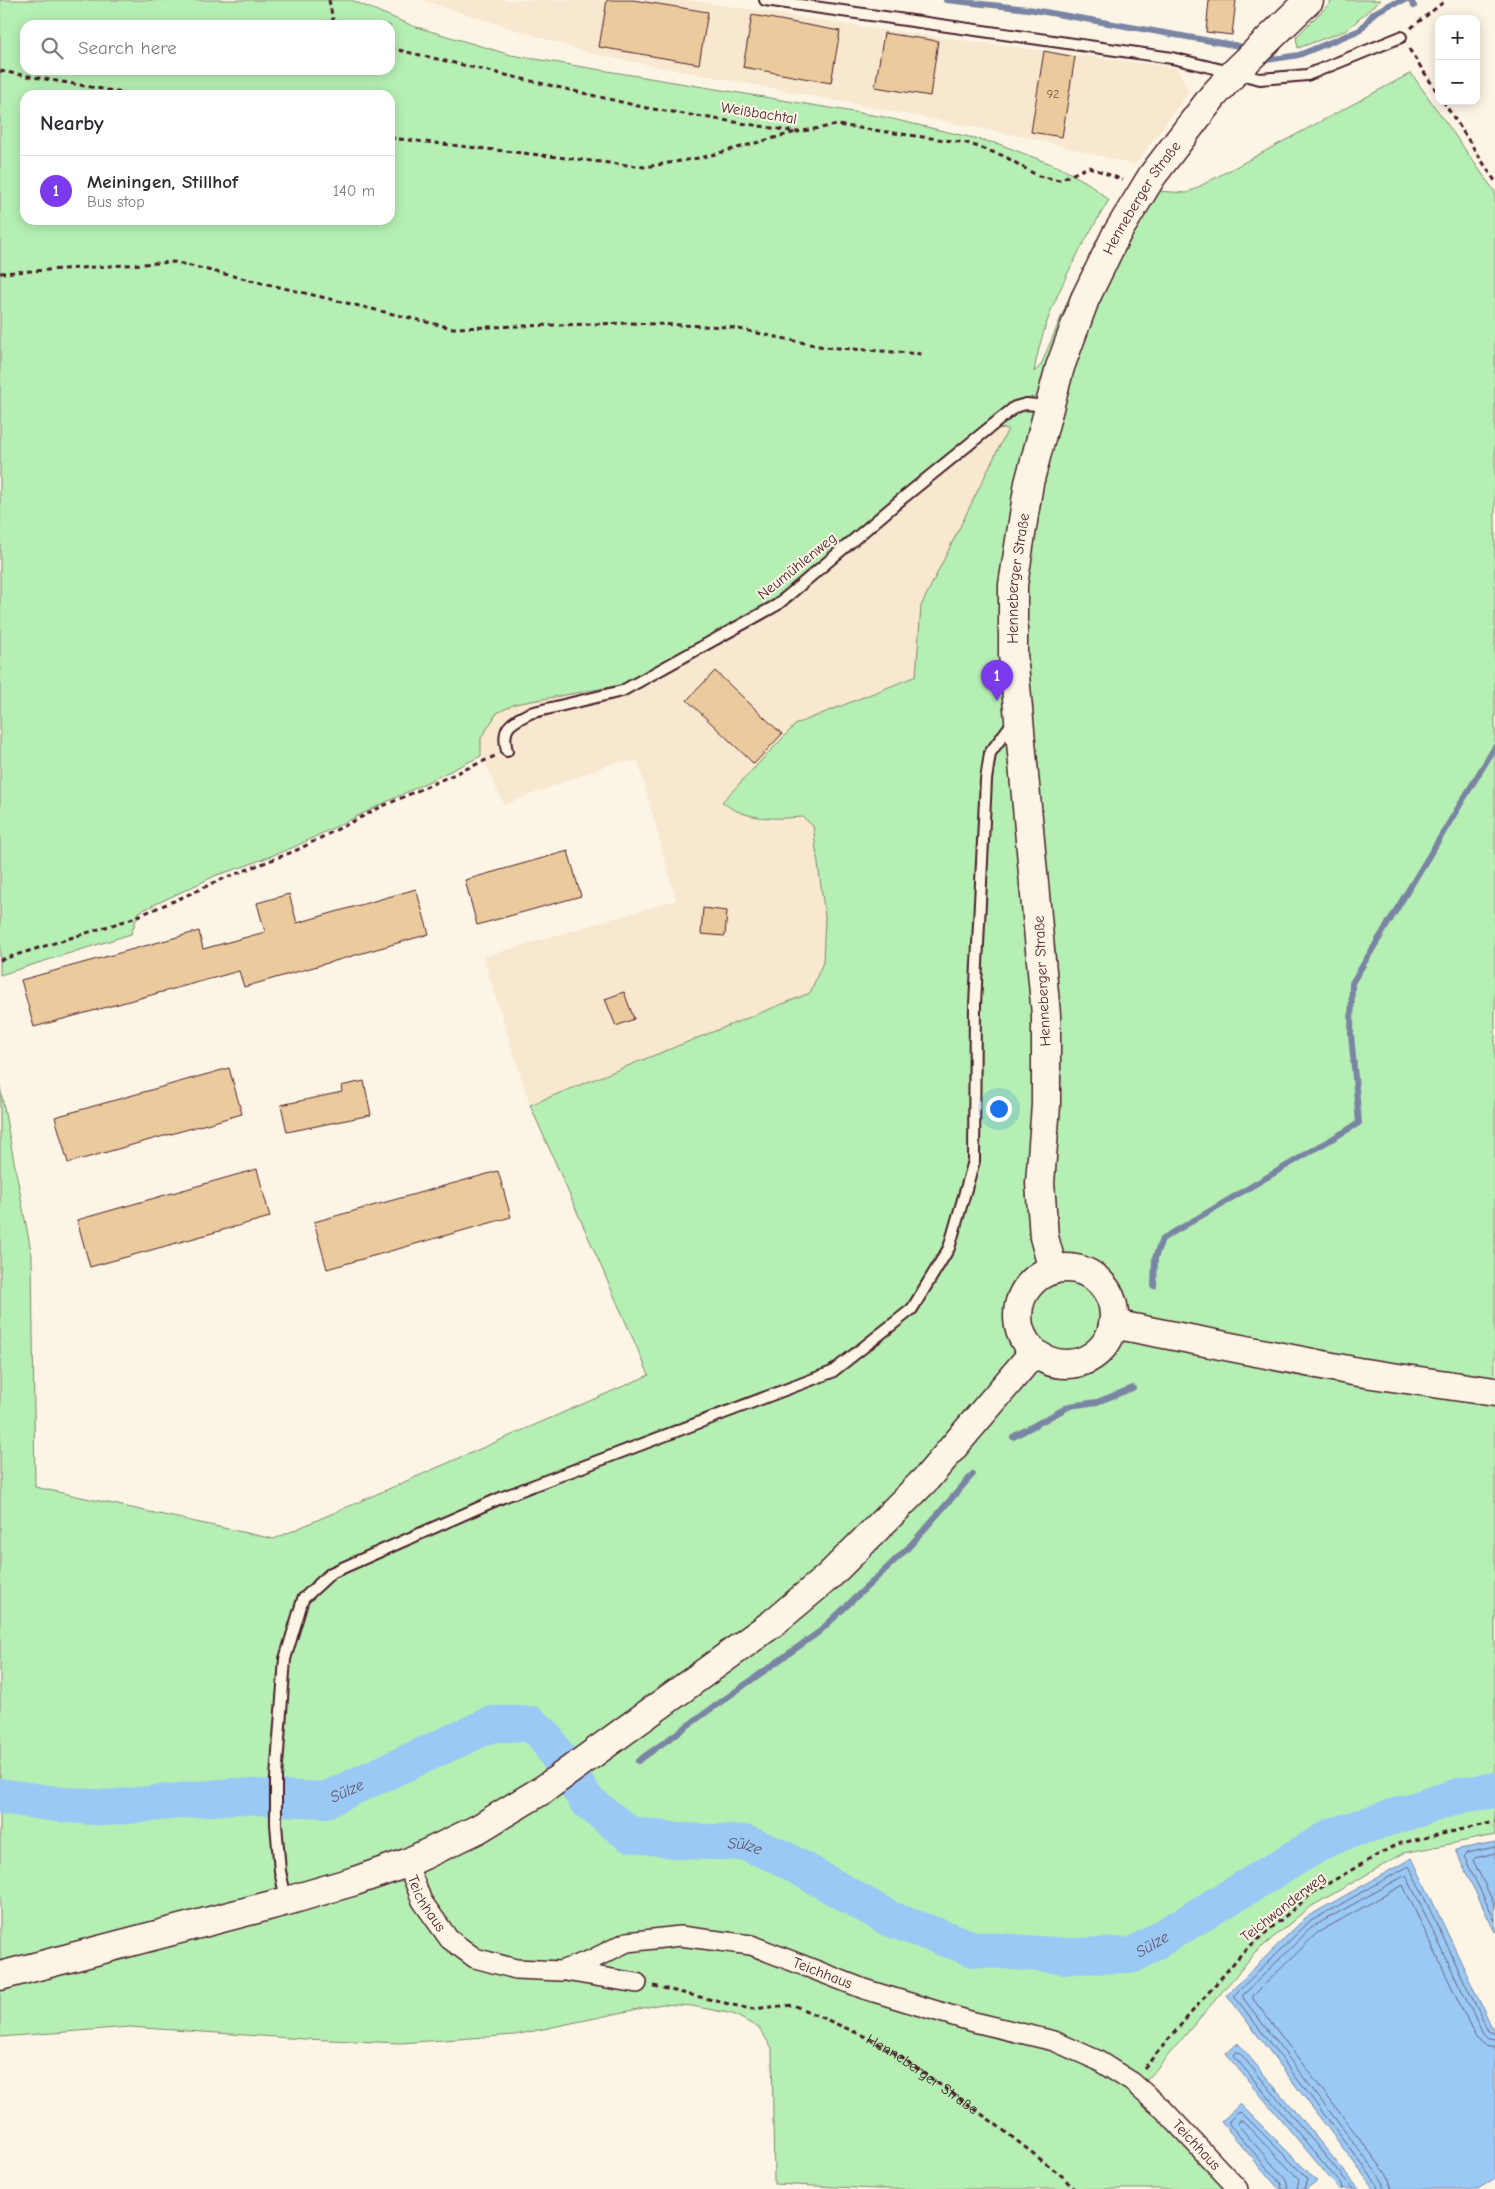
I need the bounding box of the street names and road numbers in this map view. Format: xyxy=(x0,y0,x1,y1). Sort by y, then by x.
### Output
street label: Weißbachtal xyxy=(720,98,798,128)
street label: Henneberger Straße xyxy=(1099,137,1185,258)
street label: Henneberger Straße xyxy=(1004,511,1033,644)
street label: Neumühlenweg xyxy=(754,529,840,603)
street label: Henneberger Straße xyxy=(1030,914,1054,1047)
street label: Teichwanderweg xyxy=(1237,1868,1329,1946)
street label: Teichhaus xyxy=(404,1872,450,1935)
street label: Teichhaus xyxy=(790,1953,855,1993)
street label: Henneberger Straße xyxy=(863,2030,982,2118)
street label: Teichhaus xyxy=(1169,2116,1224,2174)

